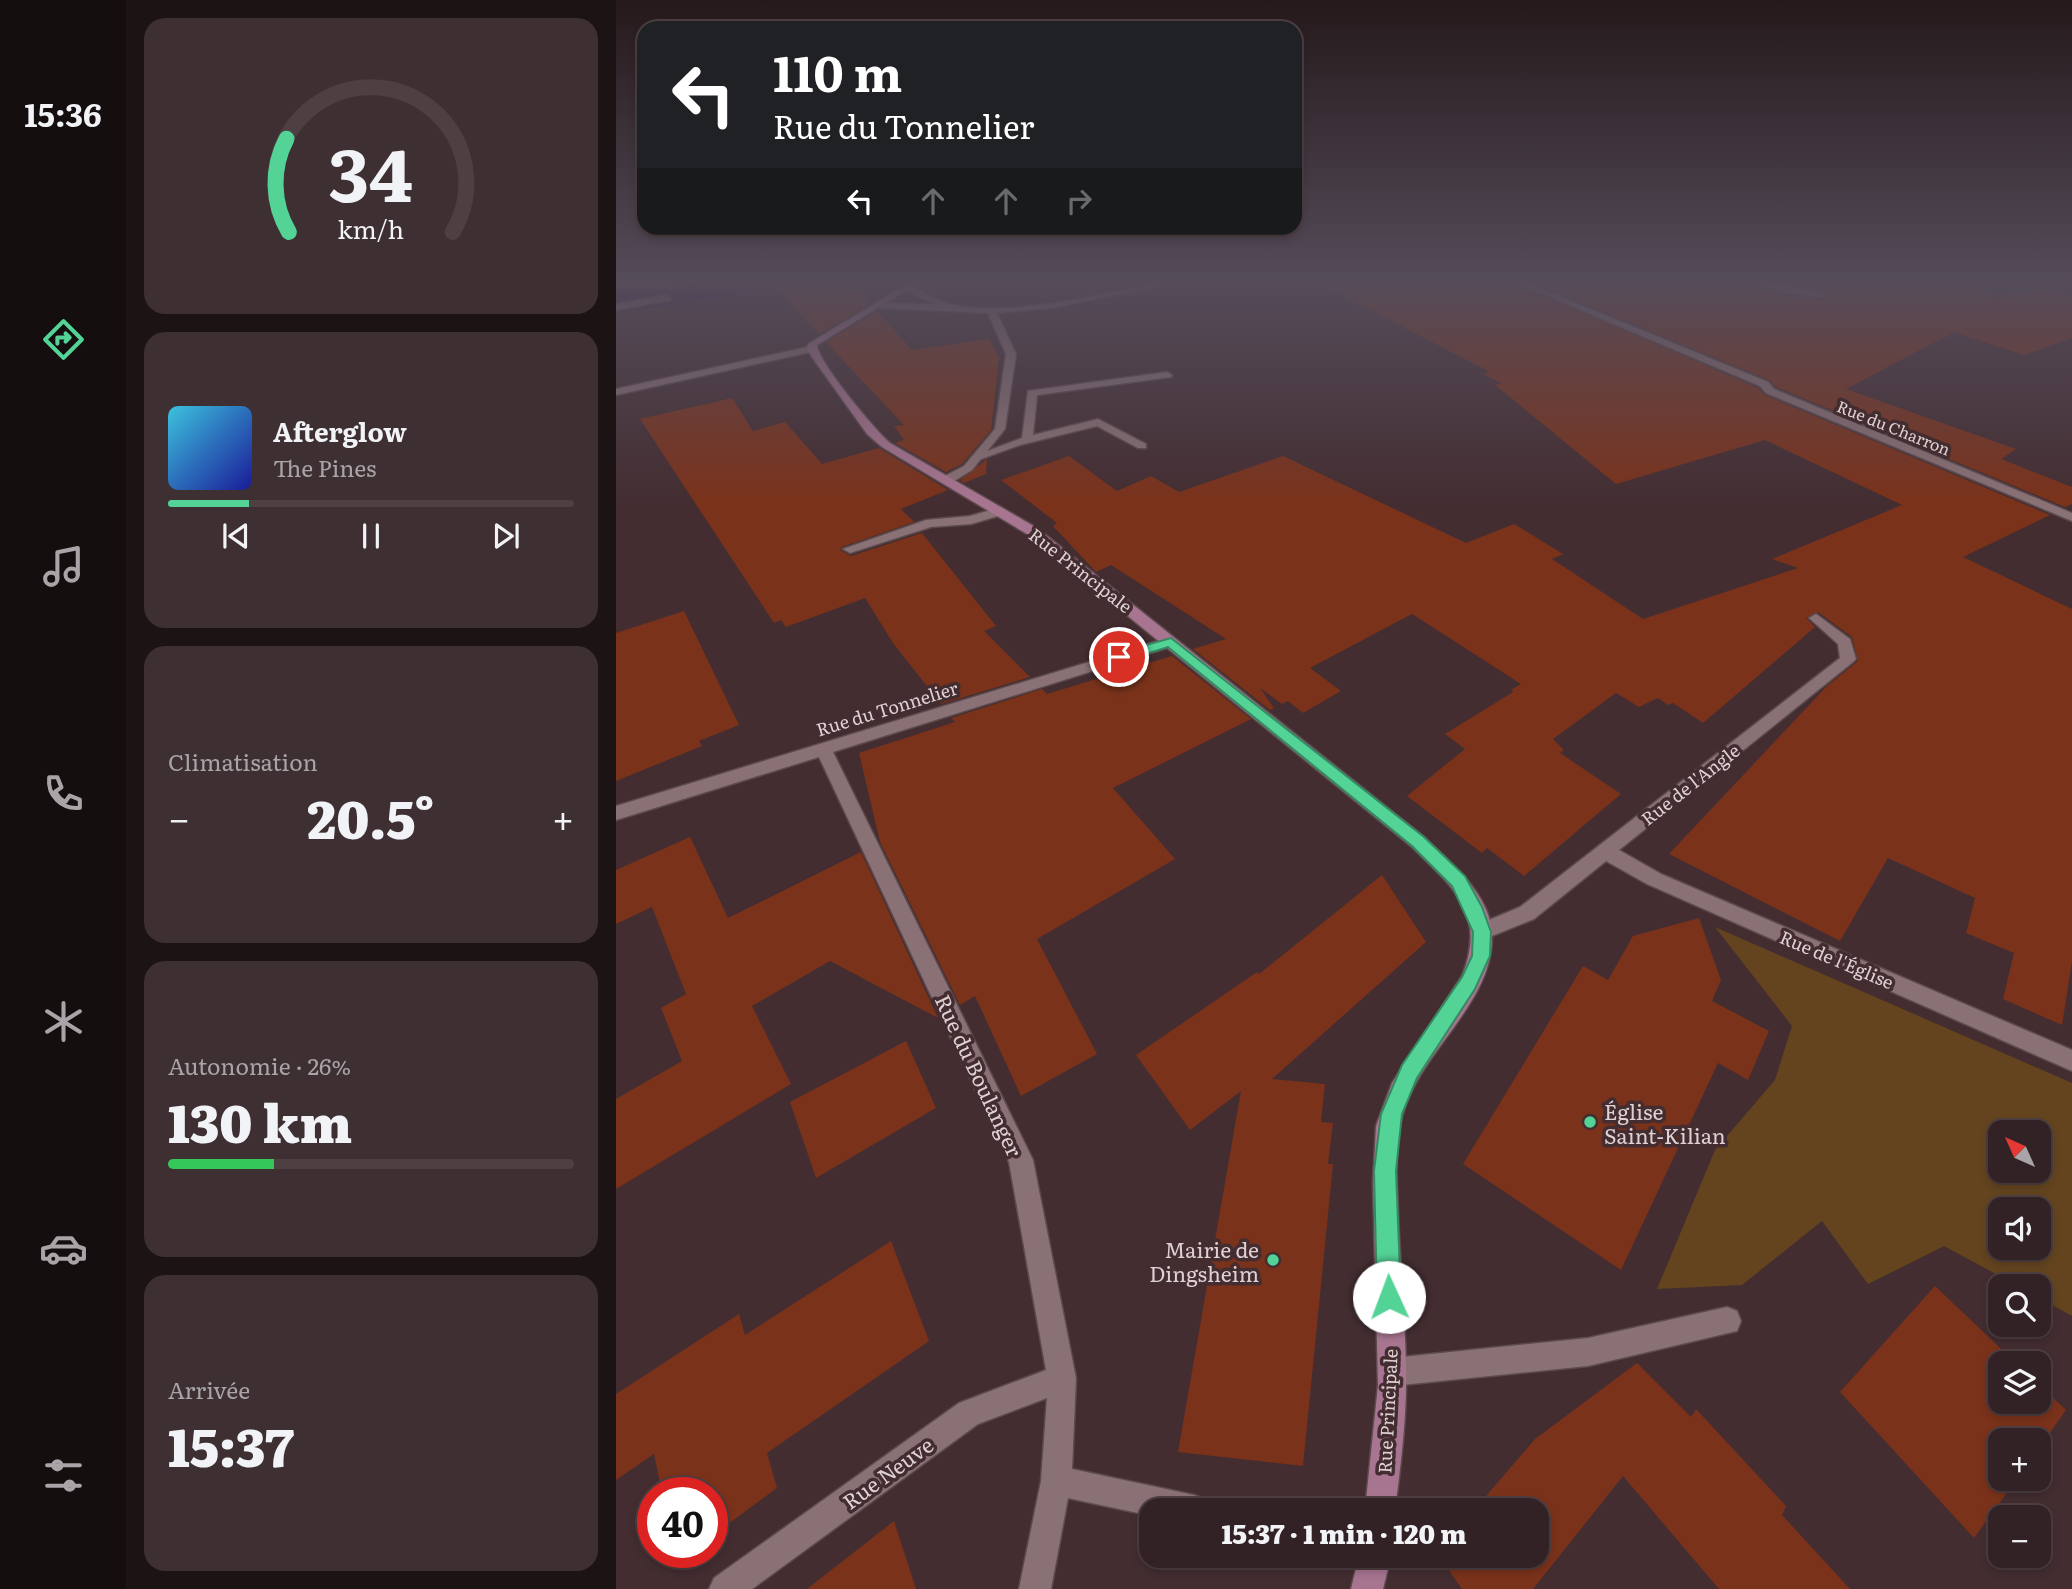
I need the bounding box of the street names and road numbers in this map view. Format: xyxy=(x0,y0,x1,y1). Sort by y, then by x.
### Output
street label: Rue du Charron xyxy=(1834,393,1955,461)
street label: Rue Principale xyxy=(1024,521,1138,619)
street label: Rue du Tonnelier xyxy=(813,673,962,742)
street label: Rue de l'Angle xyxy=(1635,737,1745,831)
street label: Rue de l'Église xyxy=(1776,923,1898,995)
street label: Rue du Boulanger xyxy=(929,989,1031,1161)
street label: Rue Principale xyxy=(1370,1348,1404,1474)
street label: Rue Neuve xyxy=(835,1428,939,1516)

